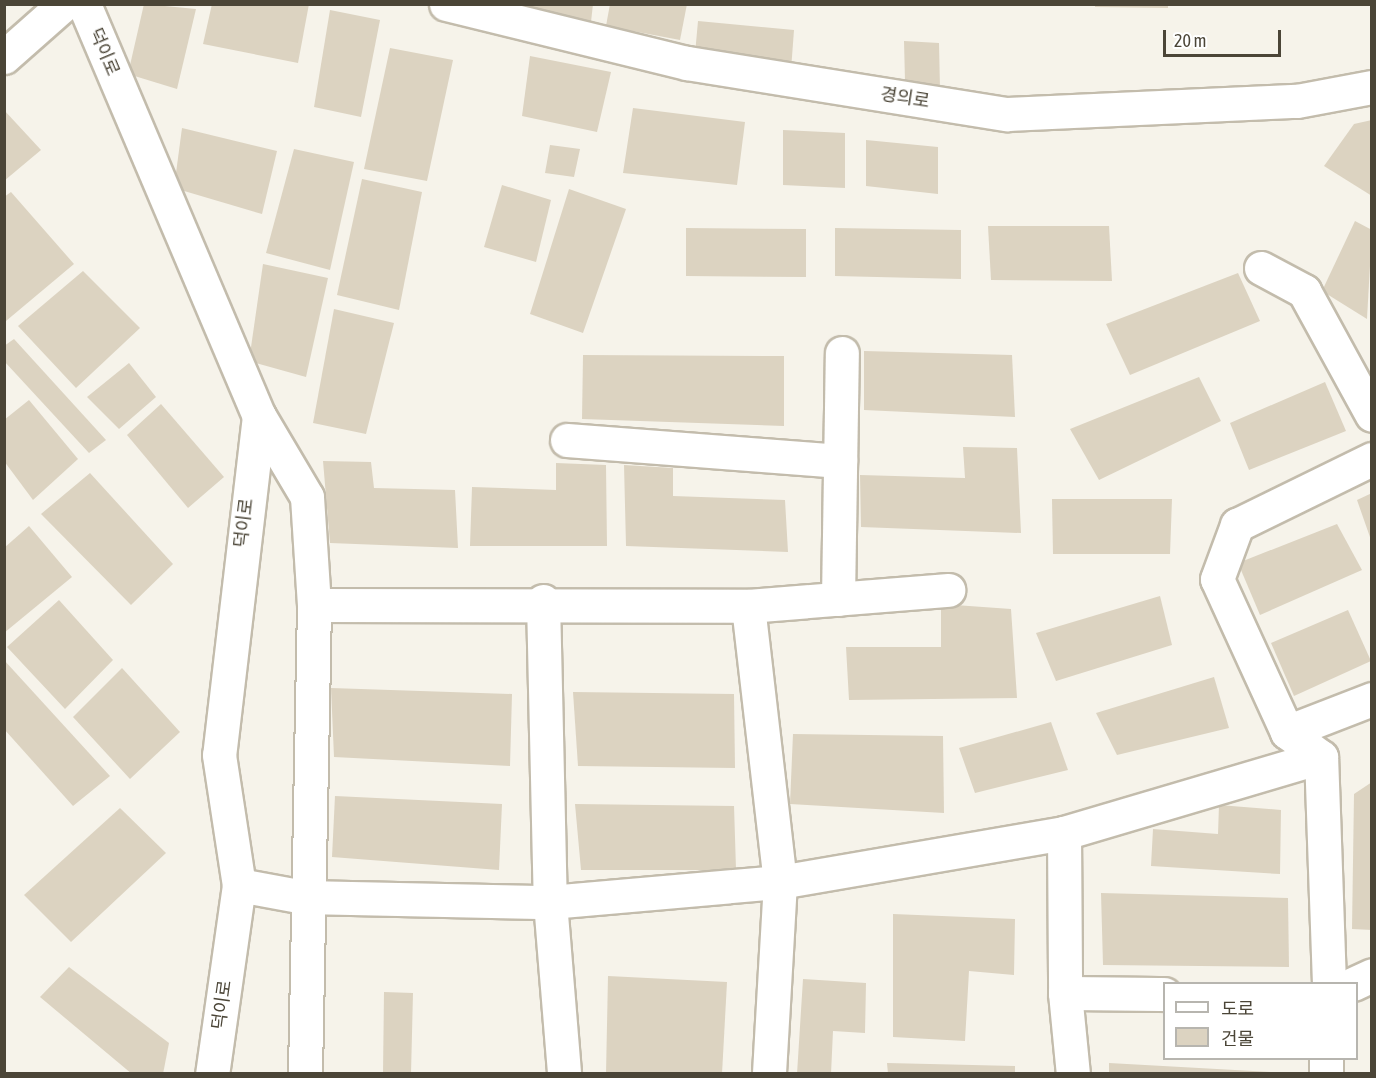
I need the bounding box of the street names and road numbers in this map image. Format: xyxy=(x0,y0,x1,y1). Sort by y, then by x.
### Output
street label: 덕이로 xyxy=(84,25,124,79)
street label: 경의로 xyxy=(879,83,931,113)
street label: 덕이로 xyxy=(230,497,258,549)
street label: 덕이로 xyxy=(208,979,236,1031)

